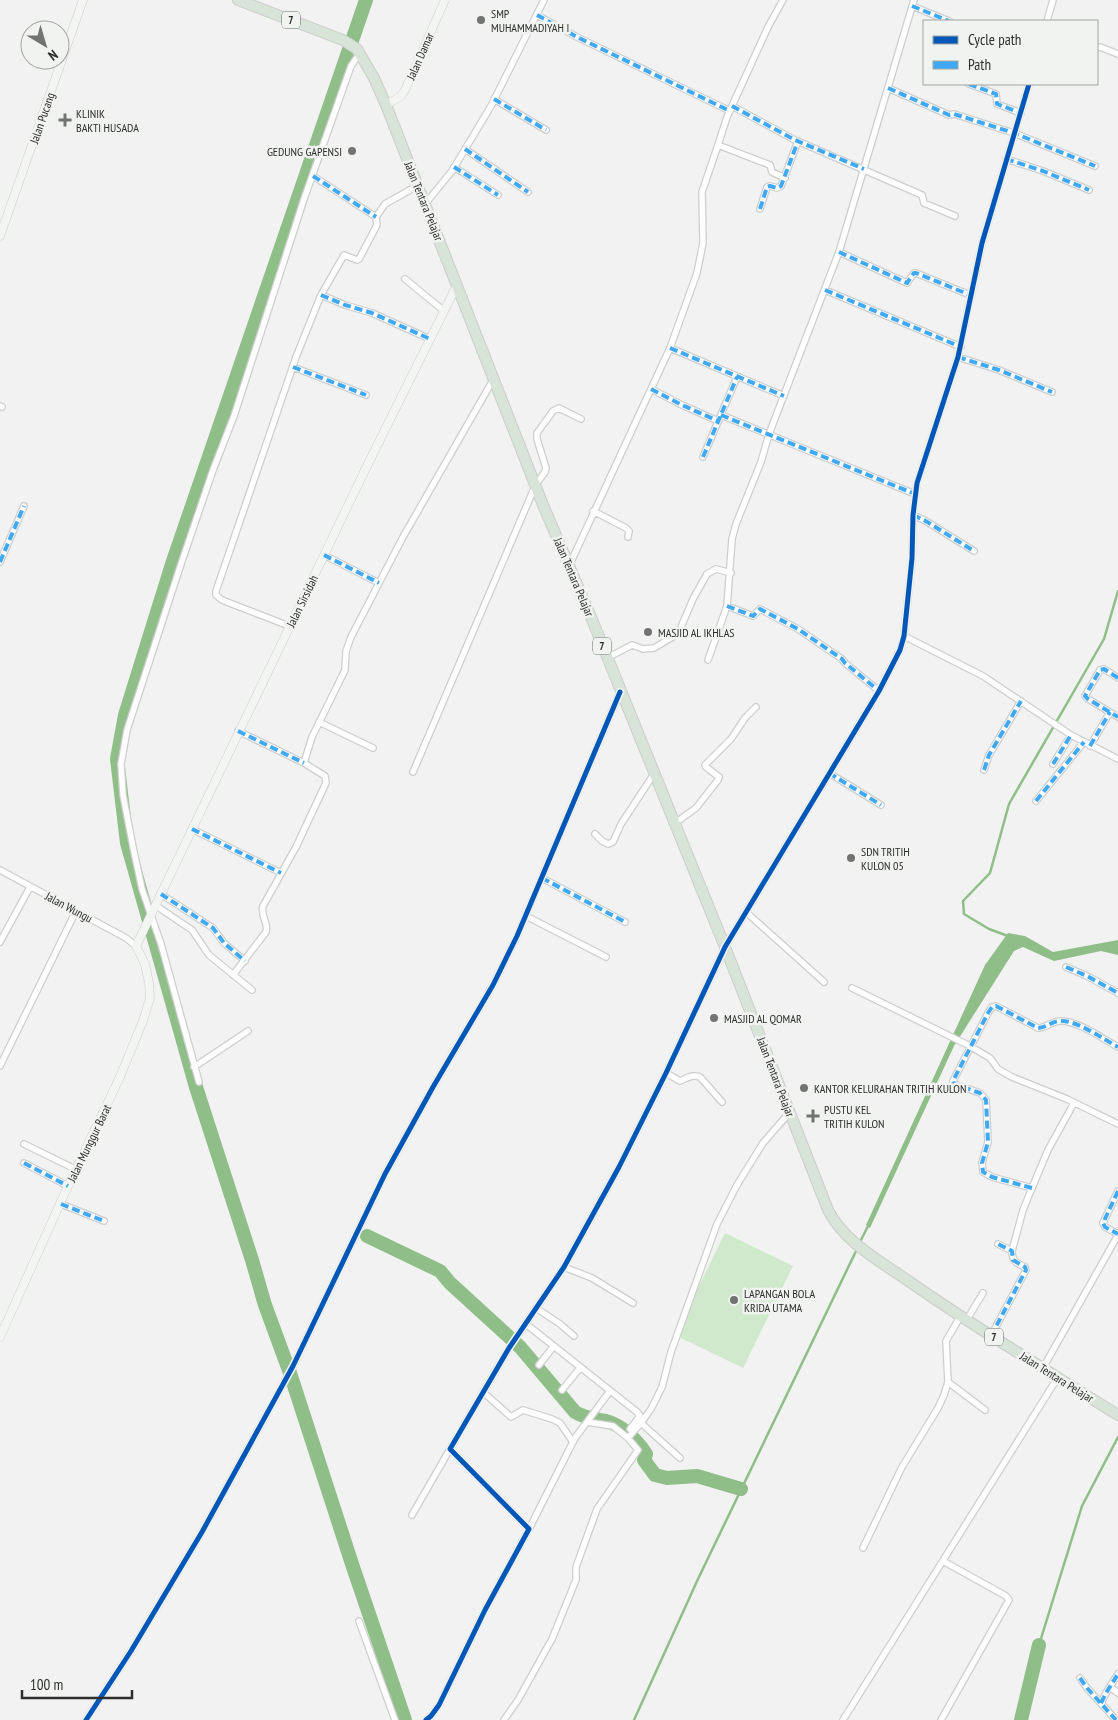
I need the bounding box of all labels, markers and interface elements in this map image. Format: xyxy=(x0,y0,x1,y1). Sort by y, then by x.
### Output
place label: SMP MUHAMMADIYAH I xyxy=(491,6,569,35)
road number: 7 xyxy=(282,12,300,28)
marker: SMP MUHAMMADIYAH I xyxy=(475,14,487,26)
north arrow xyxy=(20,20,70,70)
legend xyxy=(923,20,1098,85)
street label: Jalan Damar xyxy=(403,29,437,83)
text: Cycle path xyxy=(968,30,1021,49)
text: N xyxy=(44,46,62,65)
text: Path xyxy=(968,55,991,74)
street label: Jalan Pucang xyxy=(26,91,58,146)
place label: KLINIK BAKTI HUSADA xyxy=(76,106,139,135)
marker: KLINIK BAKTI HUSADA xyxy=(58,113,72,127)
place label: GEDUNG GAPENSI xyxy=(267,144,342,159)
marker: GEDUNG GAPENSI xyxy=(346,145,358,157)
street label: Jalan Tentara Pelajar xyxy=(401,158,447,243)
street label: Jalan Tentara Pelajar xyxy=(550,534,598,619)
street label: Jalan Sirsidah xyxy=(283,573,321,630)
place label: MASJID AL IKHLAS xyxy=(658,625,734,640)
marker: MASJID AL IKHLAS xyxy=(642,626,654,638)
road number: 7 xyxy=(593,637,611,654)
place label: SDN TRITIH KULON 05 xyxy=(861,844,910,873)
marker: SDN TRITIH KULON 05 xyxy=(845,852,857,864)
street label: Jalan Wungu xyxy=(42,888,95,926)
place label: MASJID AL QOMAR xyxy=(724,1011,802,1026)
marker: MASJID AL QOMAR xyxy=(708,1012,720,1024)
street label: Jalan Tentara Pelajar xyxy=(754,1034,798,1120)
place label: KANTOR KELURAHAN TRITIH KULON xyxy=(814,1081,966,1096)
marker: KANTOR KELURAHAN TRITIH KULON xyxy=(798,1082,810,1094)
street label: Jalan Munggur Barat xyxy=(63,1101,115,1185)
place label: PUSTU KEL TRITIH KULON xyxy=(824,1102,885,1131)
marker: PUSTU KEL TRITIH KULON xyxy=(806,1109,820,1123)
place label: LAPANGAN BOLA KRIDA UTAMA xyxy=(744,1286,816,1315)
marker: LAPANGAN BOLA KRIDA UTAMA xyxy=(728,1294,740,1306)
road number: 7 xyxy=(985,1328,1003,1345)
street label: Jalan Tentara Pelajar xyxy=(1016,1348,1097,1406)
scale bar xyxy=(22,1668,132,1700)
text: 100 m xyxy=(30,1675,63,1694)

